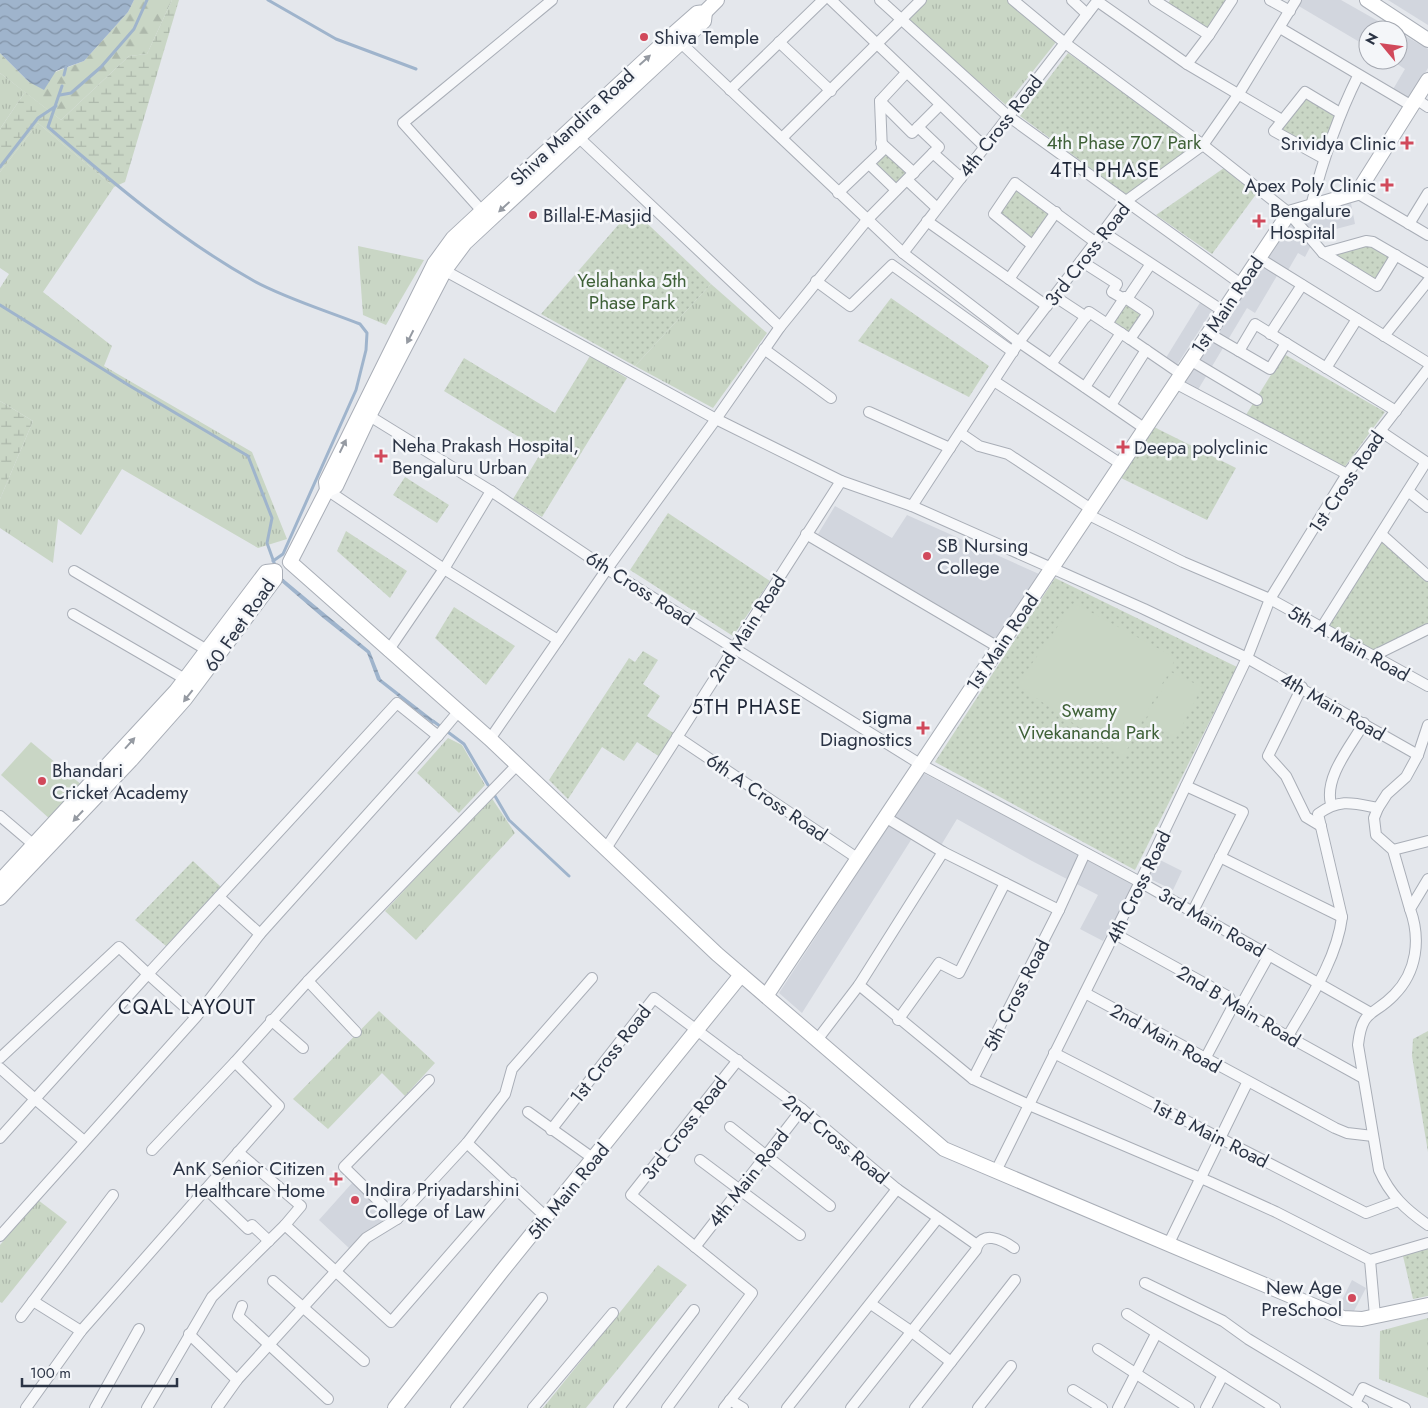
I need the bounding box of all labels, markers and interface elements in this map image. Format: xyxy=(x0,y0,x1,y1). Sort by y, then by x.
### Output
north arrow xyxy=(1358,20,1408,70)
place label: Shiva Temple xyxy=(654,24,759,51)
text: N xyxy=(1360,29,1383,48)
marker: Shiva Temple xyxy=(638,31,650,43)
one-way arrow xyxy=(638,54,650,66)
street label: Shiva Mandira Road xyxy=(504,63,640,192)
street label: 4th Cross Road xyxy=(952,70,1049,183)
park label: 4th Phase 707 Park xyxy=(1047,129,1202,156)
place label: Srividya Clinic xyxy=(1280,130,1396,157)
marker: Srividya Clinic xyxy=(1400,136,1414,150)
district label: 4TH PHASE xyxy=(1050,156,1160,185)
place label: Apex Poly Clinic xyxy=(1244,172,1376,199)
marker: Apex Poly Clinic xyxy=(1380,178,1394,192)
street label: 3rd Cross Road xyxy=(1038,197,1137,312)
place label: Bengalure Hospital xyxy=(1270,197,1351,246)
one-way arrow xyxy=(498,201,510,213)
place label: Billal-E-Masjid xyxy=(543,202,652,229)
marker: Billal-E-Masjid xyxy=(527,209,539,221)
marker: Bengalure Hospital xyxy=(1252,214,1266,228)
street label: 1st Main Road xyxy=(1185,251,1270,360)
park label: Yelahanka 5th Phase Park xyxy=(577,267,687,316)
one-way arrow xyxy=(406,330,414,344)
street label: 1st Cross Road xyxy=(1302,426,1391,539)
place label: Neha Prakash Hospital, Bengaluru Urban xyxy=(392,432,579,481)
place label: Deepa polyclinic xyxy=(1134,434,1268,461)
one-way arrow xyxy=(339,438,347,453)
marker: Deepa polyclinic xyxy=(1116,440,1130,454)
marker: Neha Prakash Hospital, Bengaluru Urban xyxy=(374,449,388,463)
place label: SB Nursing College xyxy=(937,532,1028,581)
street label: 6th Cross Road xyxy=(581,544,699,632)
marker: SB Nursing College xyxy=(921,550,933,562)
street label: 2nd Main Road xyxy=(702,569,792,687)
street label: 60 Feet Road xyxy=(197,573,281,677)
street label: 1st Main Road xyxy=(960,588,1045,697)
street label: 5th A Main Road xyxy=(1283,599,1414,688)
street label: 4th Main Road xyxy=(1275,665,1390,747)
one-way arrow xyxy=(182,689,193,702)
district label: 5TH PHASE xyxy=(692,693,802,722)
park label: Swamy Vivekananda Park xyxy=(1018,697,1160,746)
place label: Sigma Diagnostics xyxy=(820,704,912,753)
marker: Sigma Diagnostics xyxy=(916,721,930,735)
one-way arrow xyxy=(124,737,135,750)
street label: 6th A Cross Road xyxy=(701,747,833,848)
place label: Bhandari Cricket Academy xyxy=(52,757,189,806)
marker: Bhandari Cricket Academy xyxy=(36,775,48,787)
one-way arrow xyxy=(72,810,84,822)
street label: 4th Cross Road xyxy=(1099,826,1178,948)
street label: 3rd Main Road xyxy=(1153,881,1270,964)
street label: 5th Cross Road xyxy=(977,934,1056,1056)
street label: 2nd B Main Road xyxy=(1172,959,1306,1054)
district label: CQAL LAYOUT xyxy=(118,993,256,1022)
street label: 2nd Main Road xyxy=(1105,997,1226,1080)
street label: 1st Cross Road xyxy=(563,999,657,1109)
street label: 3rd Cross Road xyxy=(635,1071,734,1186)
street label: 2nd Cross Road xyxy=(777,1088,894,1190)
street label: 1st B Main Road xyxy=(1146,1092,1273,1175)
street label: 4th Main Road xyxy=(702,1124,795,1233)
street label: 5th Main Road xyxy=(521,1137,616,1245)
place label: AnK Senior Citizen Healthcare Home xyxy=(173,1155,325,1204)
marker: AnK Senior Citizen Healthcare Home xyxy=(329,1172,343,1186)
place label: Indira Priyadarshini College of Law xyxy=(365,1176,520,1225)
marker: Indira Priyadarshini College of Law xyxy=(349,1194,361,1206)
place label: New Age PreSchool xyxy=(1261,1274,1342,1323)
marker: New Age PreSchool xyxy=(1346,1292,1358,1304)
scale bar xyxy=(22,1356,178,1388)
text: 100 m xyxy=(30,1362,71,1384)

